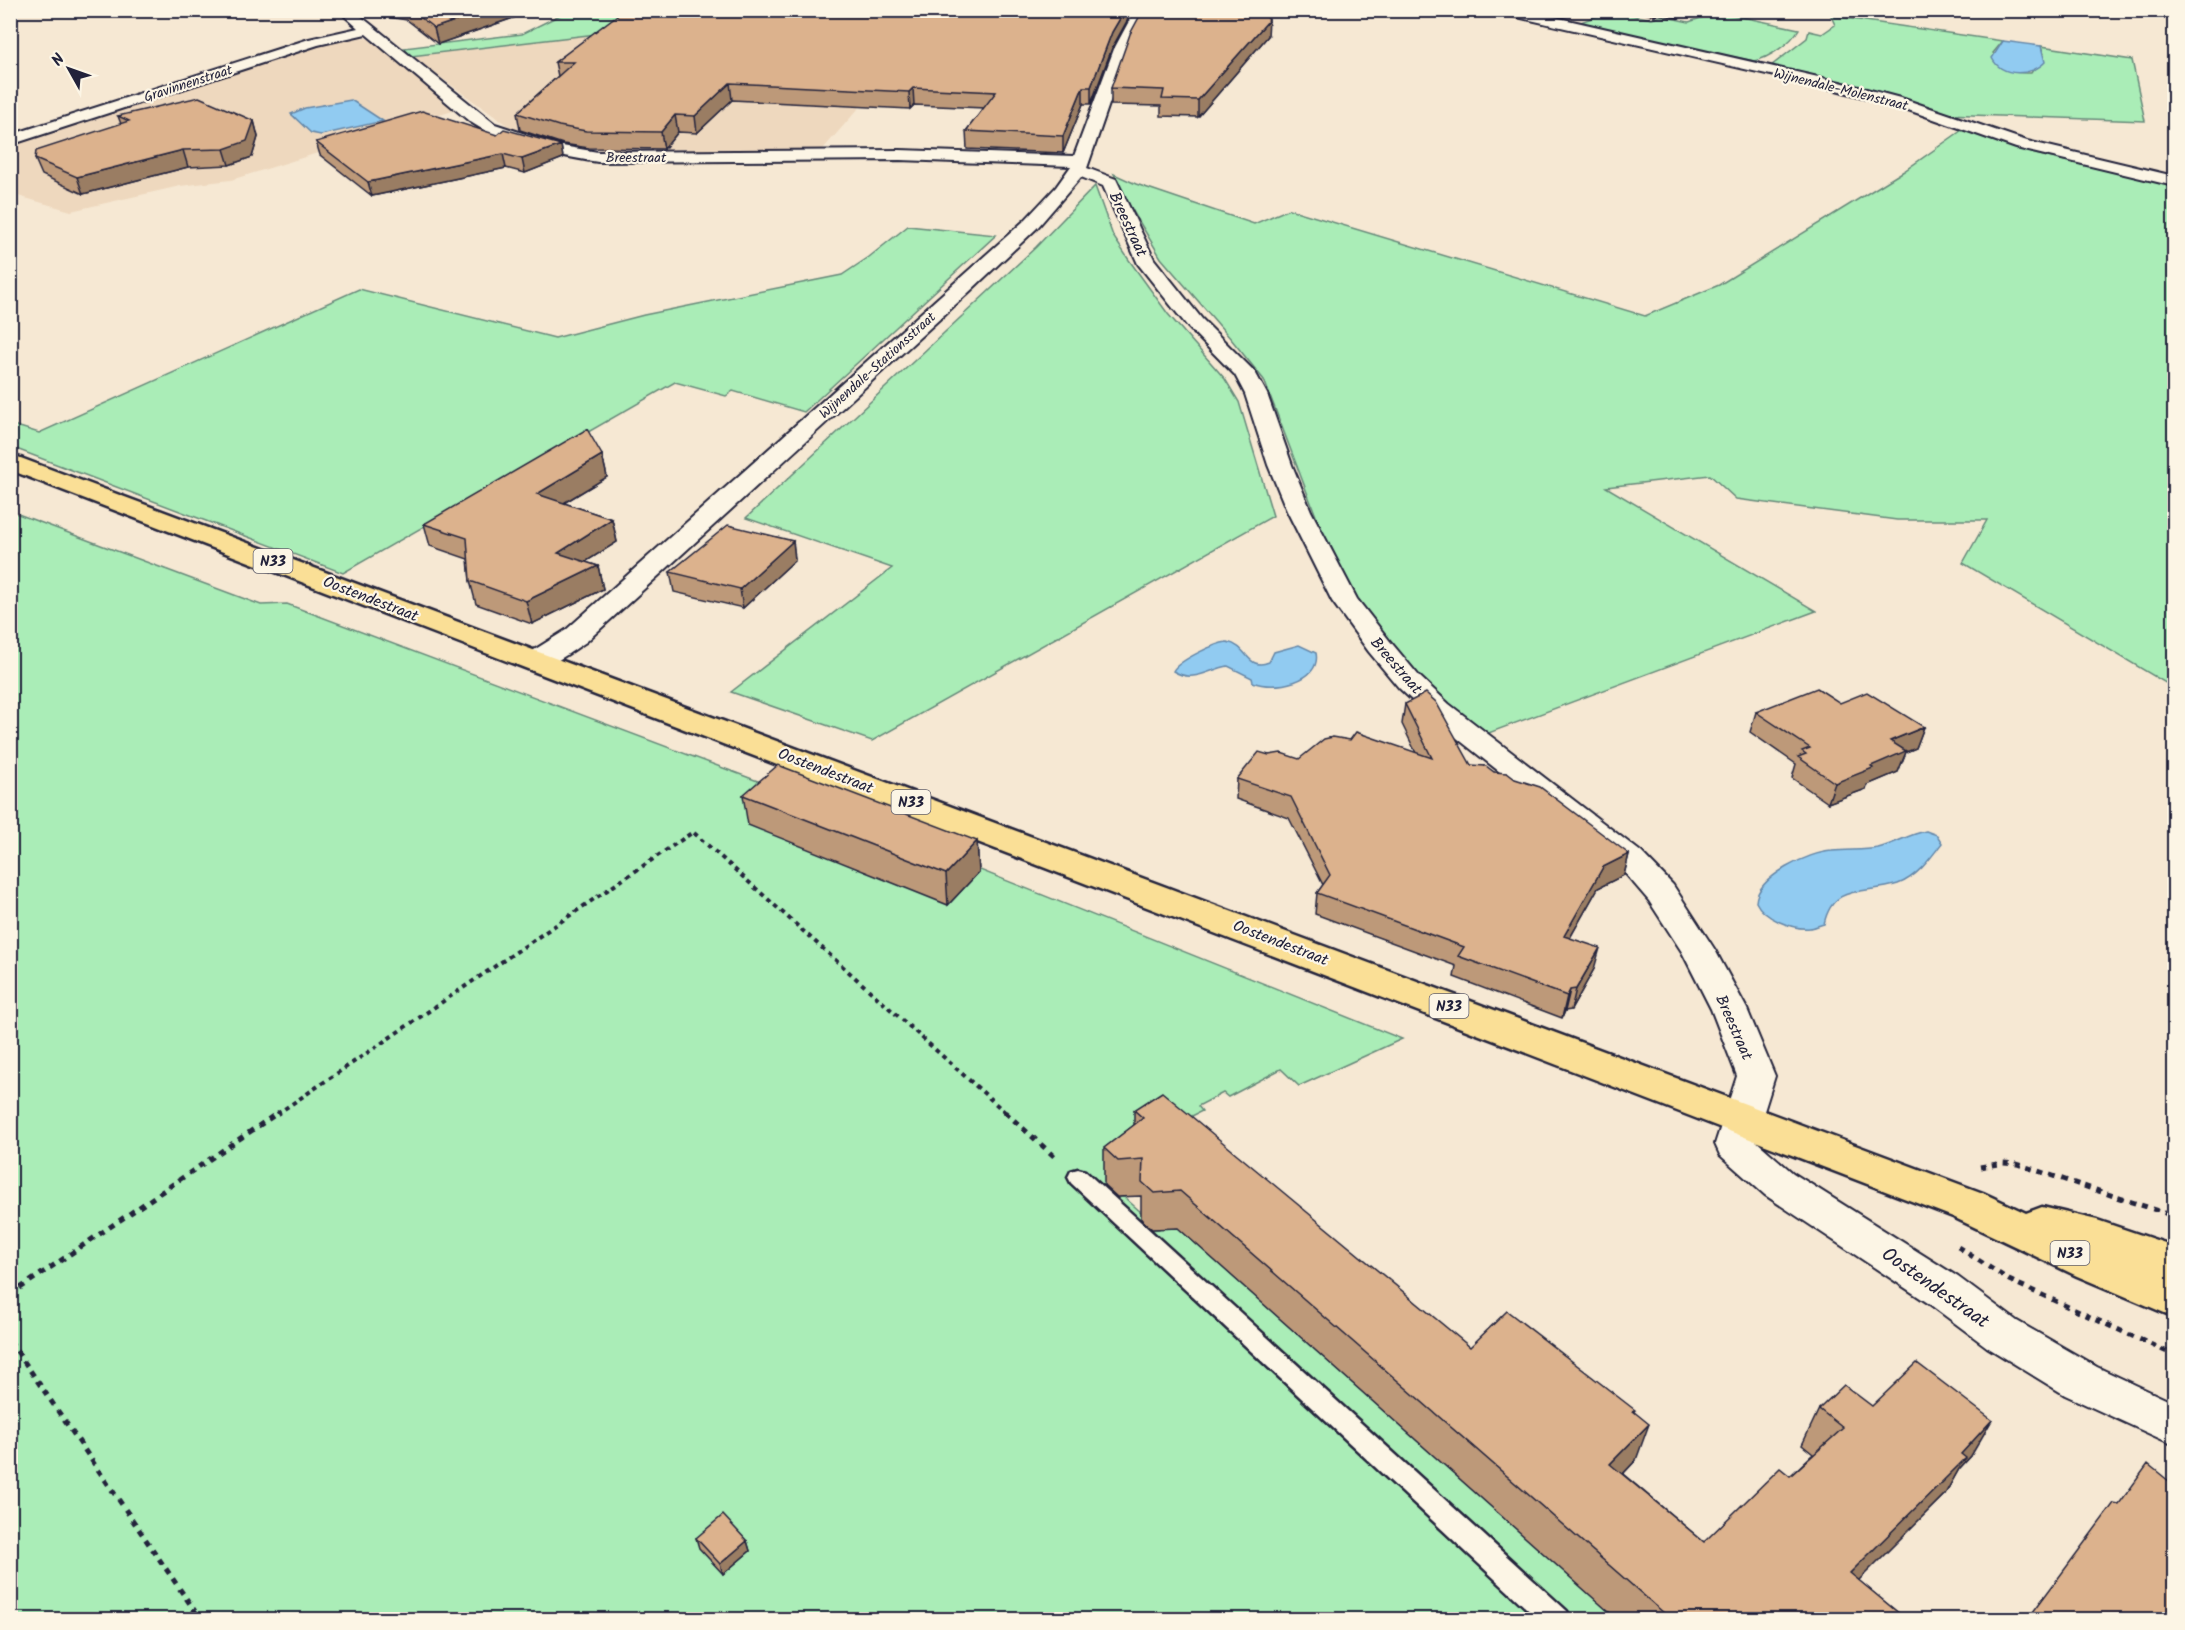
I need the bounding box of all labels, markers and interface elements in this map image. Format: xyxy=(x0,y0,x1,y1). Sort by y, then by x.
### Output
north arrow xyxy=(39,39,99,99)
text: N xyxy=(46,48,71,72)
street label: Gravinnenstraat xyxy=(141,59,236,109)
street label: Wijnendale-Molenstraat xyxy=(1771,63,1911,117)
street label: Breestraat xyxy=(606,147,667,169)
street label: Breestraat xyxy=(1102,188,1154,262)
street label: Wijnendale-Stationsstraat xyxy=(814,307,942,425)
road number: N33 xyxy=(254,549,292,573)
street label: Oostendestraat xyxy=(319,570,423,629)
street label: Breestraat xyxy=(1364,632,1429,701)
street label: Oostendestraat xyxy=(774,742,878,801)
road number: N33 xyxy=(892,790,930,814)
street label: Oostendestraat xyxy=(1229,914,1333,973)
street label: Breestraat xyxy=(1708,991,1759,1065)
road number: N33 xyxy=(1430,994,1468,1018)
street label: Oostendestraat xyxy=(1874,1240,1996,1338)
road number: N33 xyxy=(2050,1241,2090,1265)

